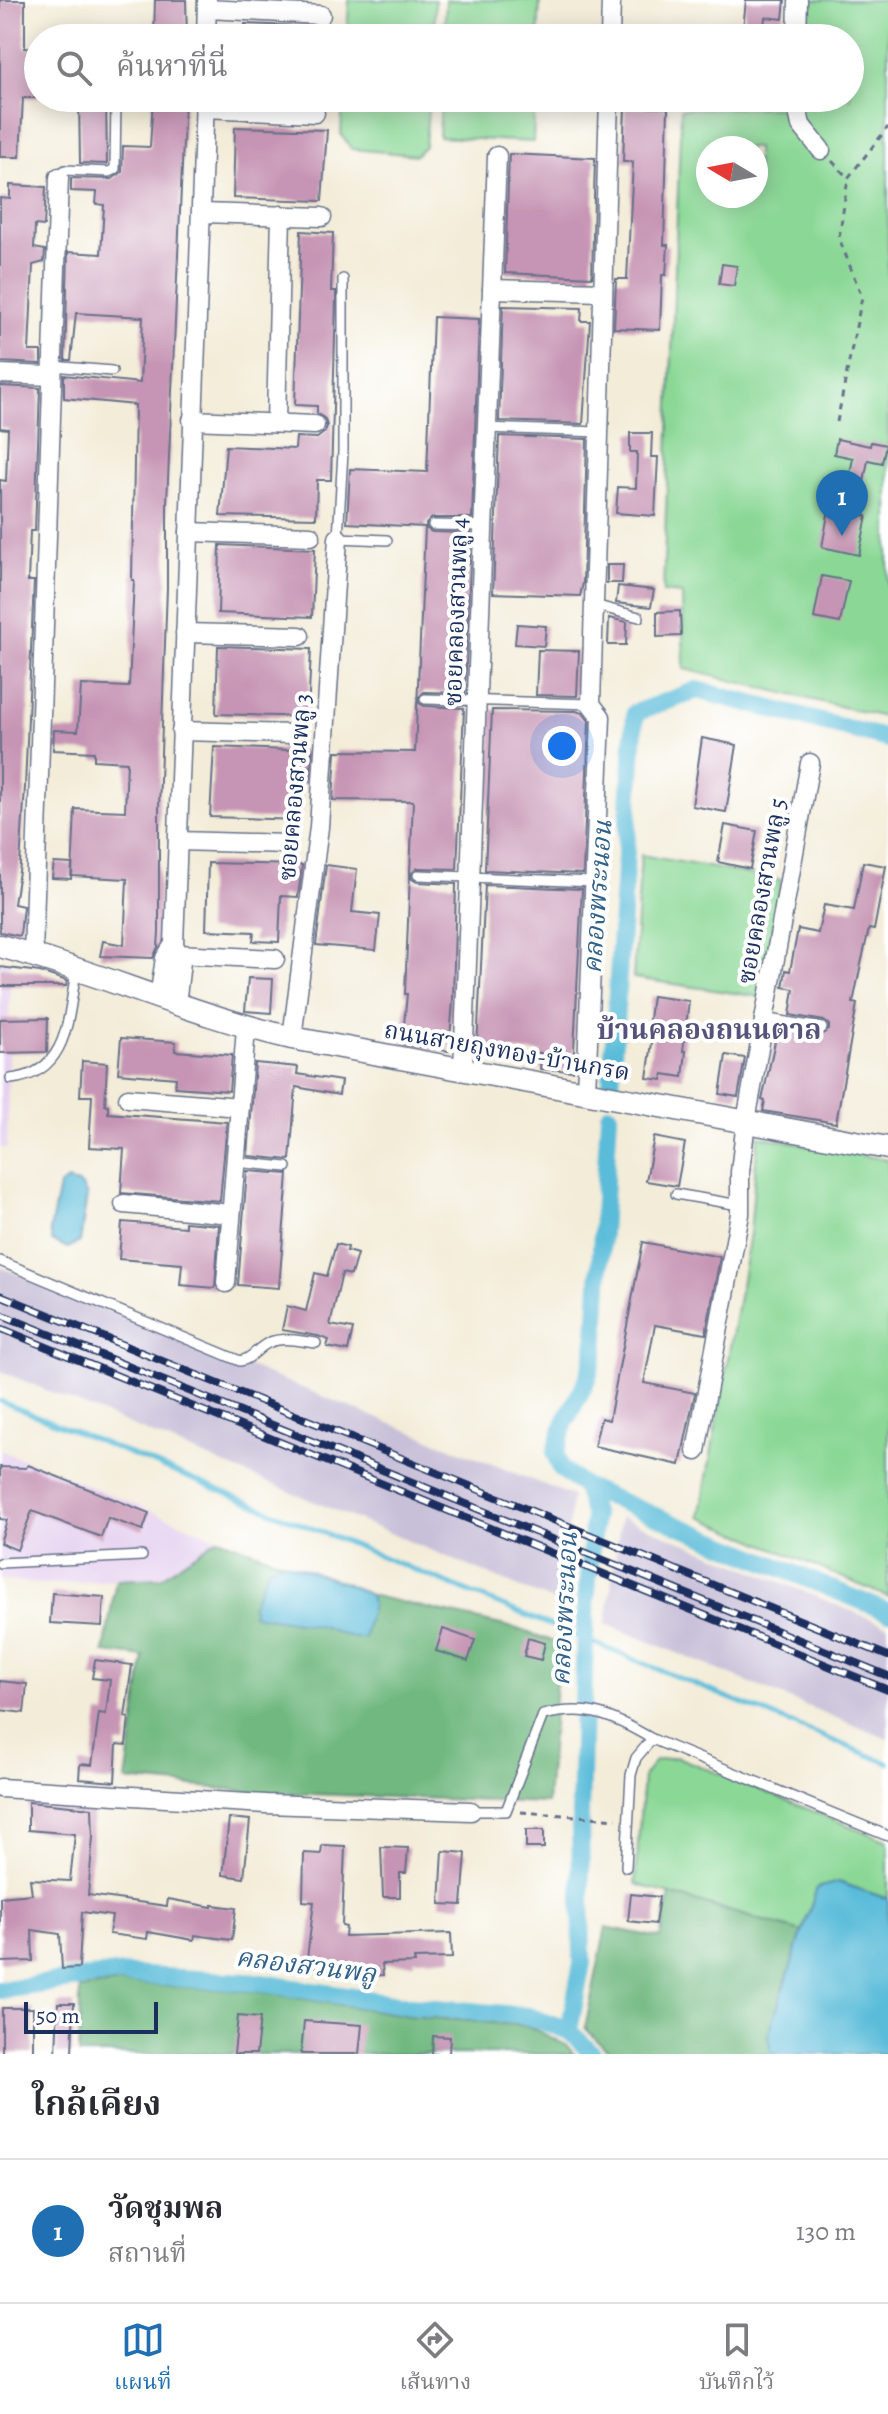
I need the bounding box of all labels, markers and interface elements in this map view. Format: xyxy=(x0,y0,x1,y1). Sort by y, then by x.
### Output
search box xyxy=(24,24,864,112)
icon: search xyxy=(52,46,96,90)
text: ค้นหาที่นี่ xyxy=(116,46,228,86)
north arrow xyxy=(696,136,768,208)
pin: 1 xyxy=(816,470,868,536)
street label: ซอยคลองสวนพลู 4 xyxy=(437,517,475,707)
street label: ซอยคลองสวนพลู 3 xyxy=(271,692,319,882)
your location xyxy=(542,726,582,766)
street label: ซอยคลองสวนพลู 5 xyxy=(730,796,794,986)
water label: คลองพระนอน xyxy=(575,818,620,975)
district label: บ้านคลองถนนตาล xyxy=(597,1011,821,1049)
street label: ถนนสายถุงทอง-บ้านกรด xyxy=(382,1014,632,1088)
water label: คลองพระนอน xyxy=(543,1530,586,1687)
water label: คลองสวนพลู xyxy=(234,1940,379,1992)
scale bar xyxy=(24,1998,158,2034)
text: 50 m xyxy=(36,2001,80,2031)
text: ใกล้เคียง xyxy=(32,2080,161,2127)
text: วัดชุมพล xyxy=(108,2188,223,2228)
text: 1 xyxy=(53,2214,63,2249)
text: 130 m xyxy=(796,2214,856,2249)
text: สถานที่ xyxy=(108,2236,187,2271)
tab: แผนที่ xyxy=(114,2318,172,2401)
tab: เส้นทาง xyxy=(400,2318,471,2401)
tab: บันทึกไว้ xyxy=(699,2318,774,2401)

